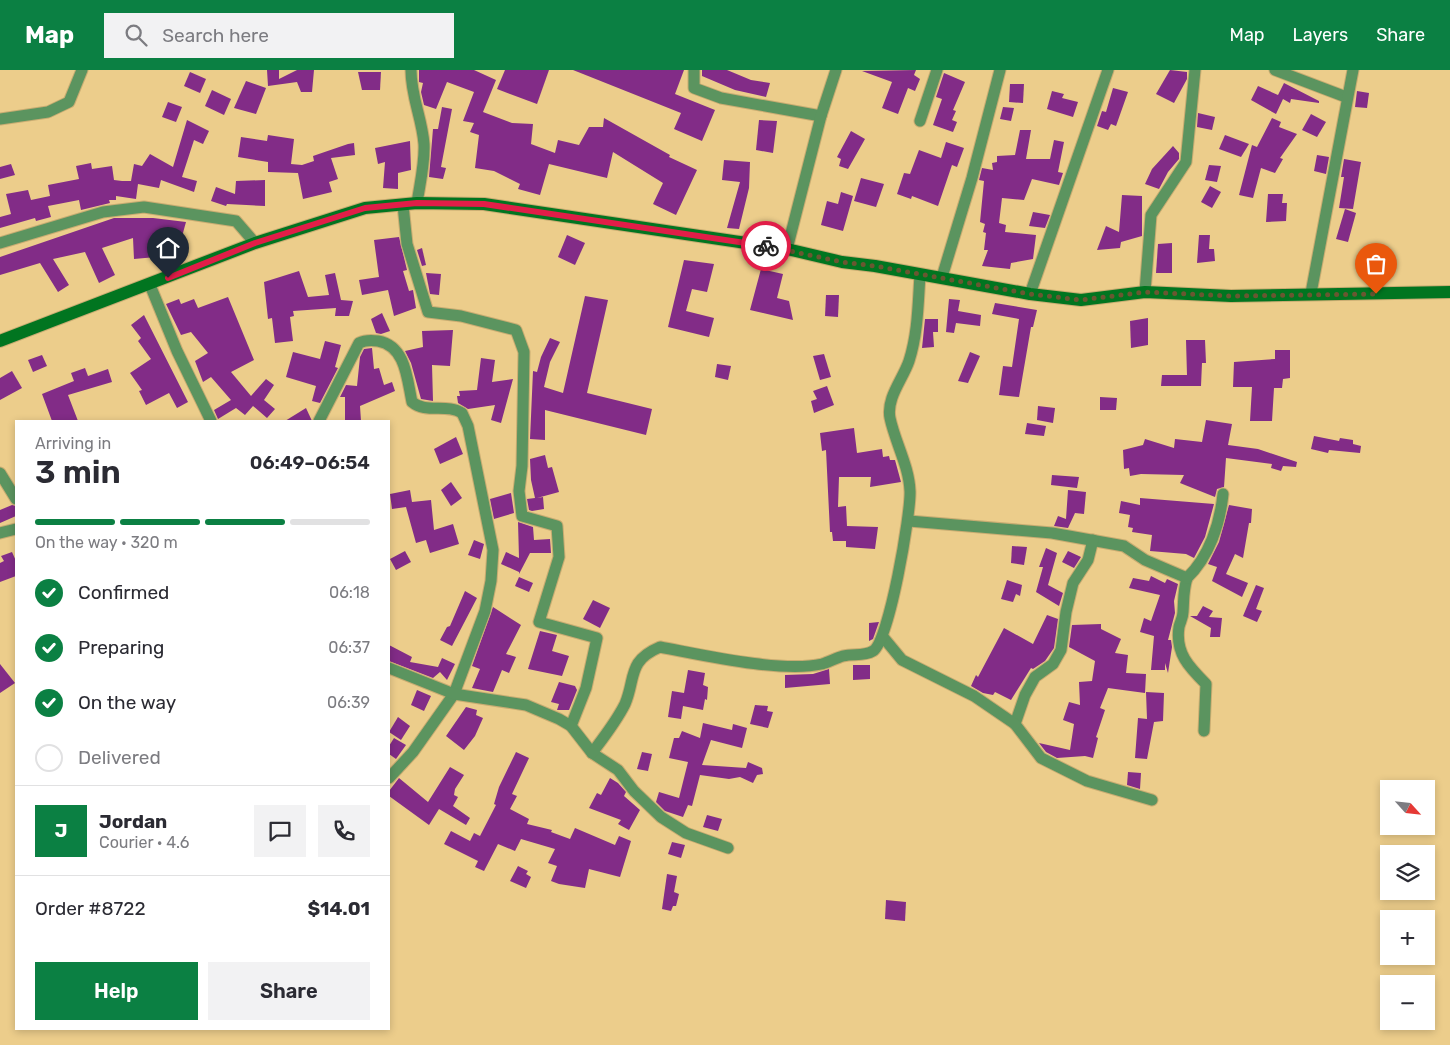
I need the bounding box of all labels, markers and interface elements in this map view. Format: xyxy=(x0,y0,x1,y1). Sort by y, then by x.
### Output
search box xyxy=(104,13,454,58)
text: Map xyxy=(25,21,74,49)
icon: search xyxy=(122,21,150,49)
text: Search here xyxy=(162,24,269,47)
text: Map xyxy=(1230,24,1265,46)
text: Layers xyxy=(1293,24,1348,46)
text: Share xyxy=(1376,24,1425,46)
courier xyxy=(741,221,791,271)
pin xyxy=(147,227,189,278)
icon: bike xyxy=(752,232,780,260)
icon: home xyxy=(154,234,182,262)
pin xyxy=(1355,243,1397,294)
icon: bag xyxy=(1362,250,1390,278)
text: Arriving in xyxy=(35,434,111,453)
text: 06:49–06:54 xyxy=(250,451,370,474)
text: 3 min xyxy=(35,453,121,491)
text: On the way · 320 m xyxy=(35,533,178,552)
icon: check xyxy=(35,579,63,607)
text: Confirmed xyxy=(78,581,169,604)
text: 06:18 xyxy=(329,583,370,602)
icon: check xyxy=(35,634,63,662)
text: Preparing xyxy=(78,636,164,659)
text: 06:37 xyxy=(328,638,370,657)
icon: check xyxy=(35,689,63,717)
text: On the way xyxy=(78,691,176,714)
text: 06:39 xyxy=(327,693,370,712)
text: Delivered xyxy=(78,746,161,769)
north arrow xyxy=(1380,780,1435,835)
map controls xyxy=(1380,780,1435,1030)
button: chat xyxy=(254,805,306,857)
button: phone xyxy=(318,805,370,857)
text: Jordan xyxy=(99,810,167,833)
text: J xyxy=(55,819,67,842)
text: Courier · 4.6 xyxy=(99,833,189,852)
button: layers xyxy=(1380,845,1435,900)
text: Order #8722 xyxy=(35,897,146,920)
text: $14.01 xyxy=(307,897,370,920)
button: + xyxy=(1380,910,1435,965)
button: Help xyxy=(35,962,198,1020)
button: Share xyxy=(208,962,370,1020)
button: − xyxy=(1380,975,1435,1030)

